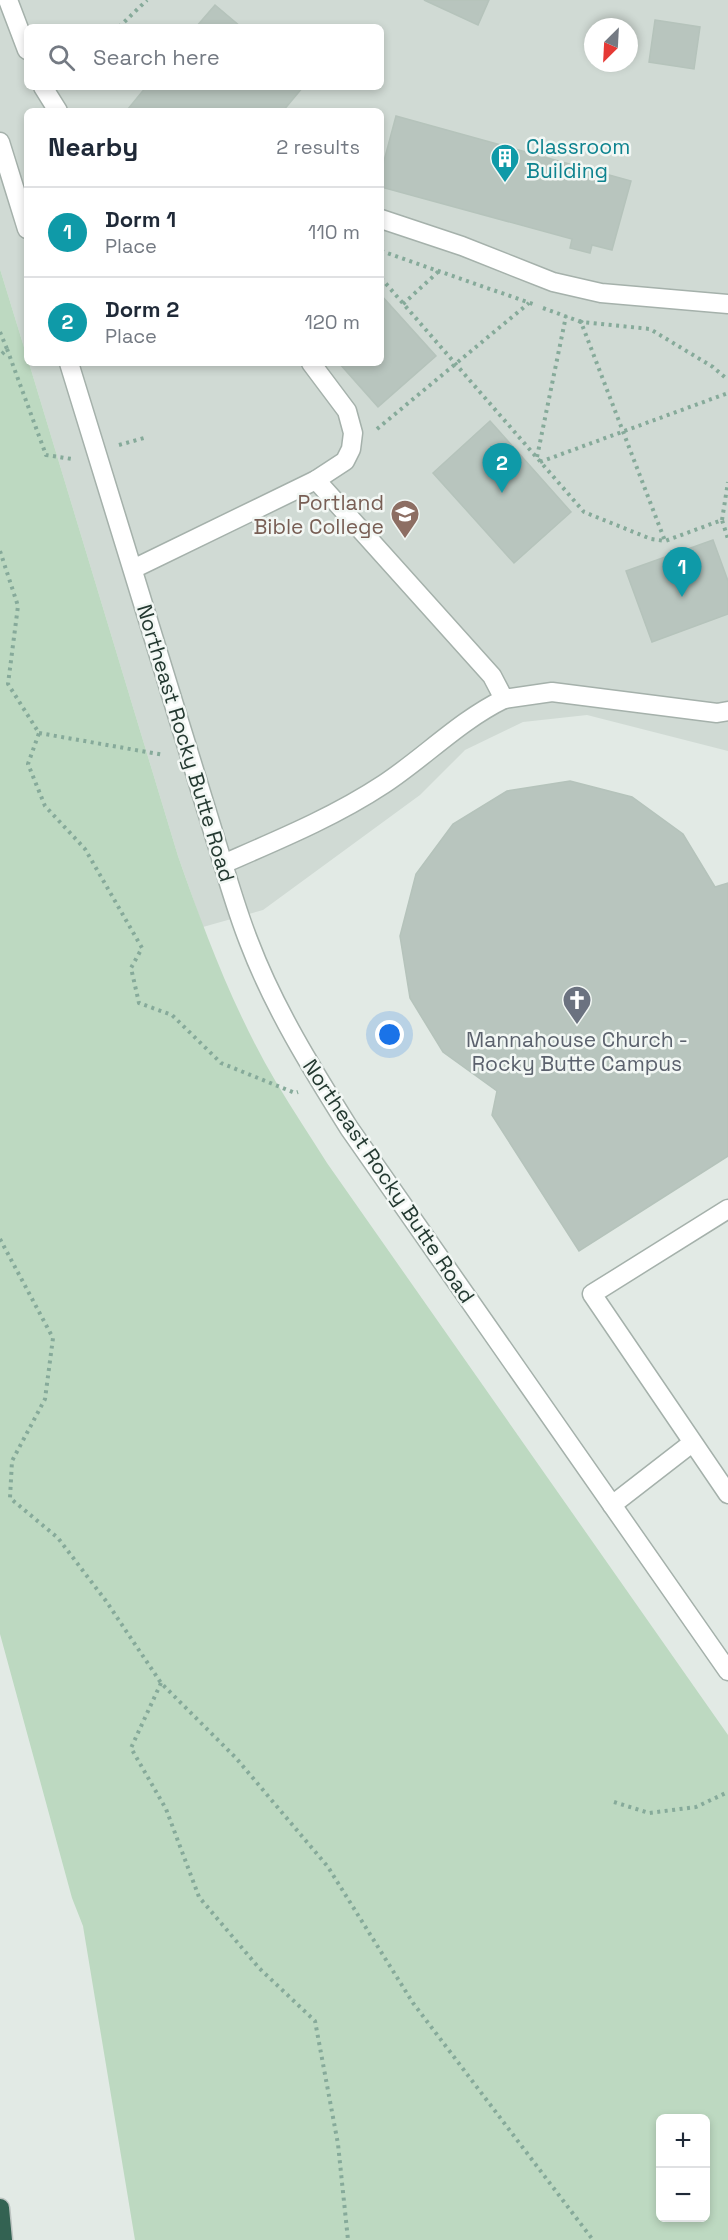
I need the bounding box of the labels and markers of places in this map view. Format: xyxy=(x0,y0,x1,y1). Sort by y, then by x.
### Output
place label: Classroom Building xyxy=(526,133,630,184)
building icon: Classroom Building xyxy=(489,142,521,184)
pin: 2 xyxy=(482,444,522,493)
place label: Portland Bible College xyxy=(253,489,384,540)
school or university icon: Portland Bible College xyxy=(389,498,421,540)
pin: 1 xyxy=(662,548,702,597)
church icon: Mannahouse Church - Rocky Butte Campus xyxy=(561,984,593,1026)
place label: Mannahouse Church - Rocky Butte Campus xyxy=(466,1026,688,1077)

